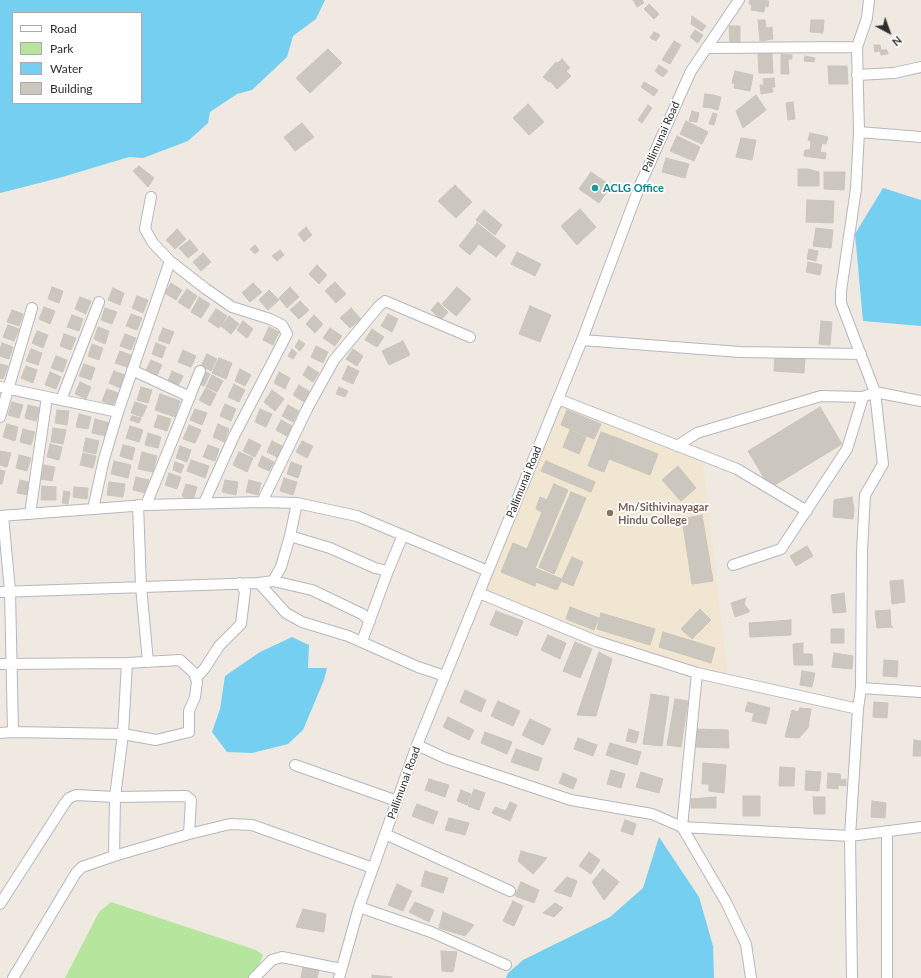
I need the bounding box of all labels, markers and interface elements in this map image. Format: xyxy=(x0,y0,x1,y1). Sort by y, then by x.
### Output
legend xyxy=(12,12,142,104)
north arrow xyxy=(869,12,909,52)
text: Road xyxy=(50,21,77,36)
text: N xyxy=(890,34,905,49)
text: Park xyxy=(50,41,73,56)
text: Water xyxy=(50,61,83,76)
text: Building xyxy=(50,81,93,96)
street label: Pallimunai Road xyxy=(639,99,683,175)
place label: ACLG Office xyxy=(603,181,664,195)
marker: ACLG Office xyxy=(590,183,600,193)
street label: Pallimunai Road xyxy=(504,444,544,520)
place label: Mn/Sithivinayagar Hindu College xyxy=(618,500,709,526)
marker: Mn/Sithivinayagar Hindu College xyxy=(605,508,615,518)
street label: Pallimunai Road xyxy=(385,745,423,821)

